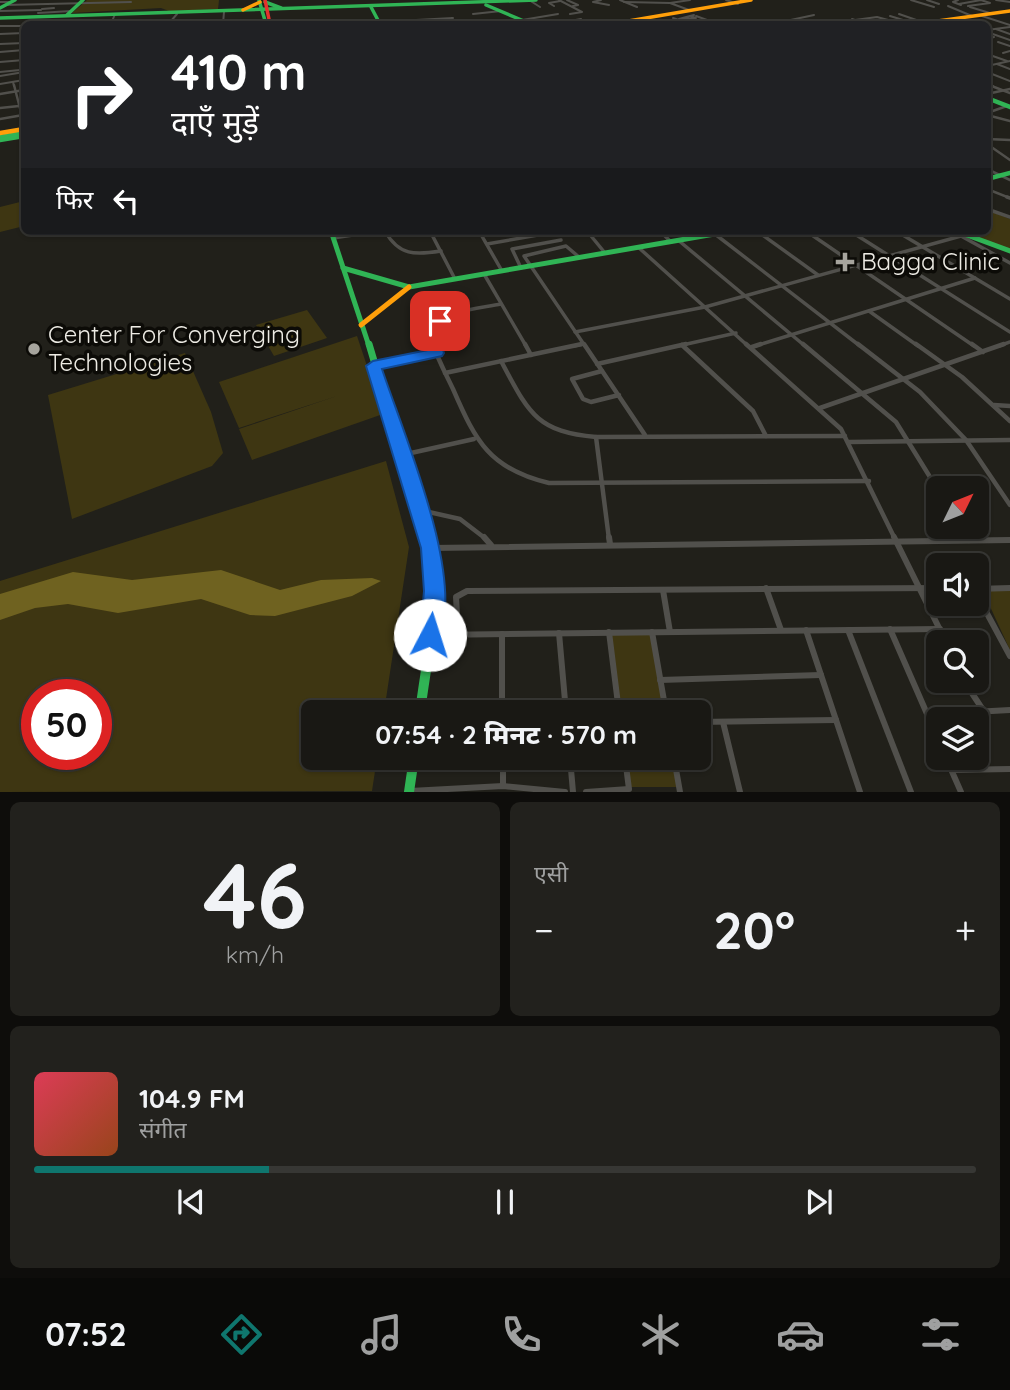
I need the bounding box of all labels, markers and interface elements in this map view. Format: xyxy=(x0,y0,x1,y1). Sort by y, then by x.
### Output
text: 410 m xyxy=(171,41,306,102)
icon: right xyxy=(56,49,147,140)
text: दाएँ मुड़ें xyxy=(171,102,259,142)
icon: left xyxy=(107,182,145,220)
text: फिर xyxy=(56,183,93,216)
place label: Bagga Clinic xyxy=(861,246,1000,276)
marker: Bagga Clinic xyxy=(835,252,855,272)
pin xyxy=(410,291,470,351)
icon: arrive xyxy=(421,302,459,340)
place label: Center For Converging Technologies xyxy=(48,319,300,377)
marker: Center For Converging Technologies xyxy=(26,341,42,357)
north arrow xyxy=(926,476,989,539)
map controls xyxy=(926,476,989,770)
button: sound xyxy=(926,553,989,616)
position arrow xyxy=(393,598,467,672)
button: search xyxy=(926,630,989,693)
speed limit sign: 50 xyxy=(21,679,112,770)
button: layers xyxy=(926,707,989,770)
text: 07:54 · 2 मिनट · 570 m xyxy=(375,718,637,751)
text: 46 xyxy=(203,837,307,951)
text: एसी xyxy=(534,859,568,888)
text: 20° xyxy=(713,897,795,962)
text: − xyxy=(534,906,554,954)
text: + xyxy=(955,906,976,954)
text: km/h xyxy=(226,940,284,969)
text: 104.9 FM xyxy=(139,1082,245,1115)
text: संगीत xyxy=(139,1115,187,1144)
icon: previous xyxy=(172,1183,210,1221)
icon: pause xyxy=(486,1183,524,1221)
icon: next xyxy=(800,1183,838,1221)
icon: directions xyxy=(217,1310,266,1359)
icon: music xyxy=(357,1310,406,1359)
icon: phone xyxy=(497,1310,546,1359)
icon: climate xyxy=(636,1310,685,1359)
icon: car xyxy=(776,1310,825,1359)
icon: filters xyxy=(916,1310,965,1359)
text: 07:52 xyxy=(45,1314,127,1354)

